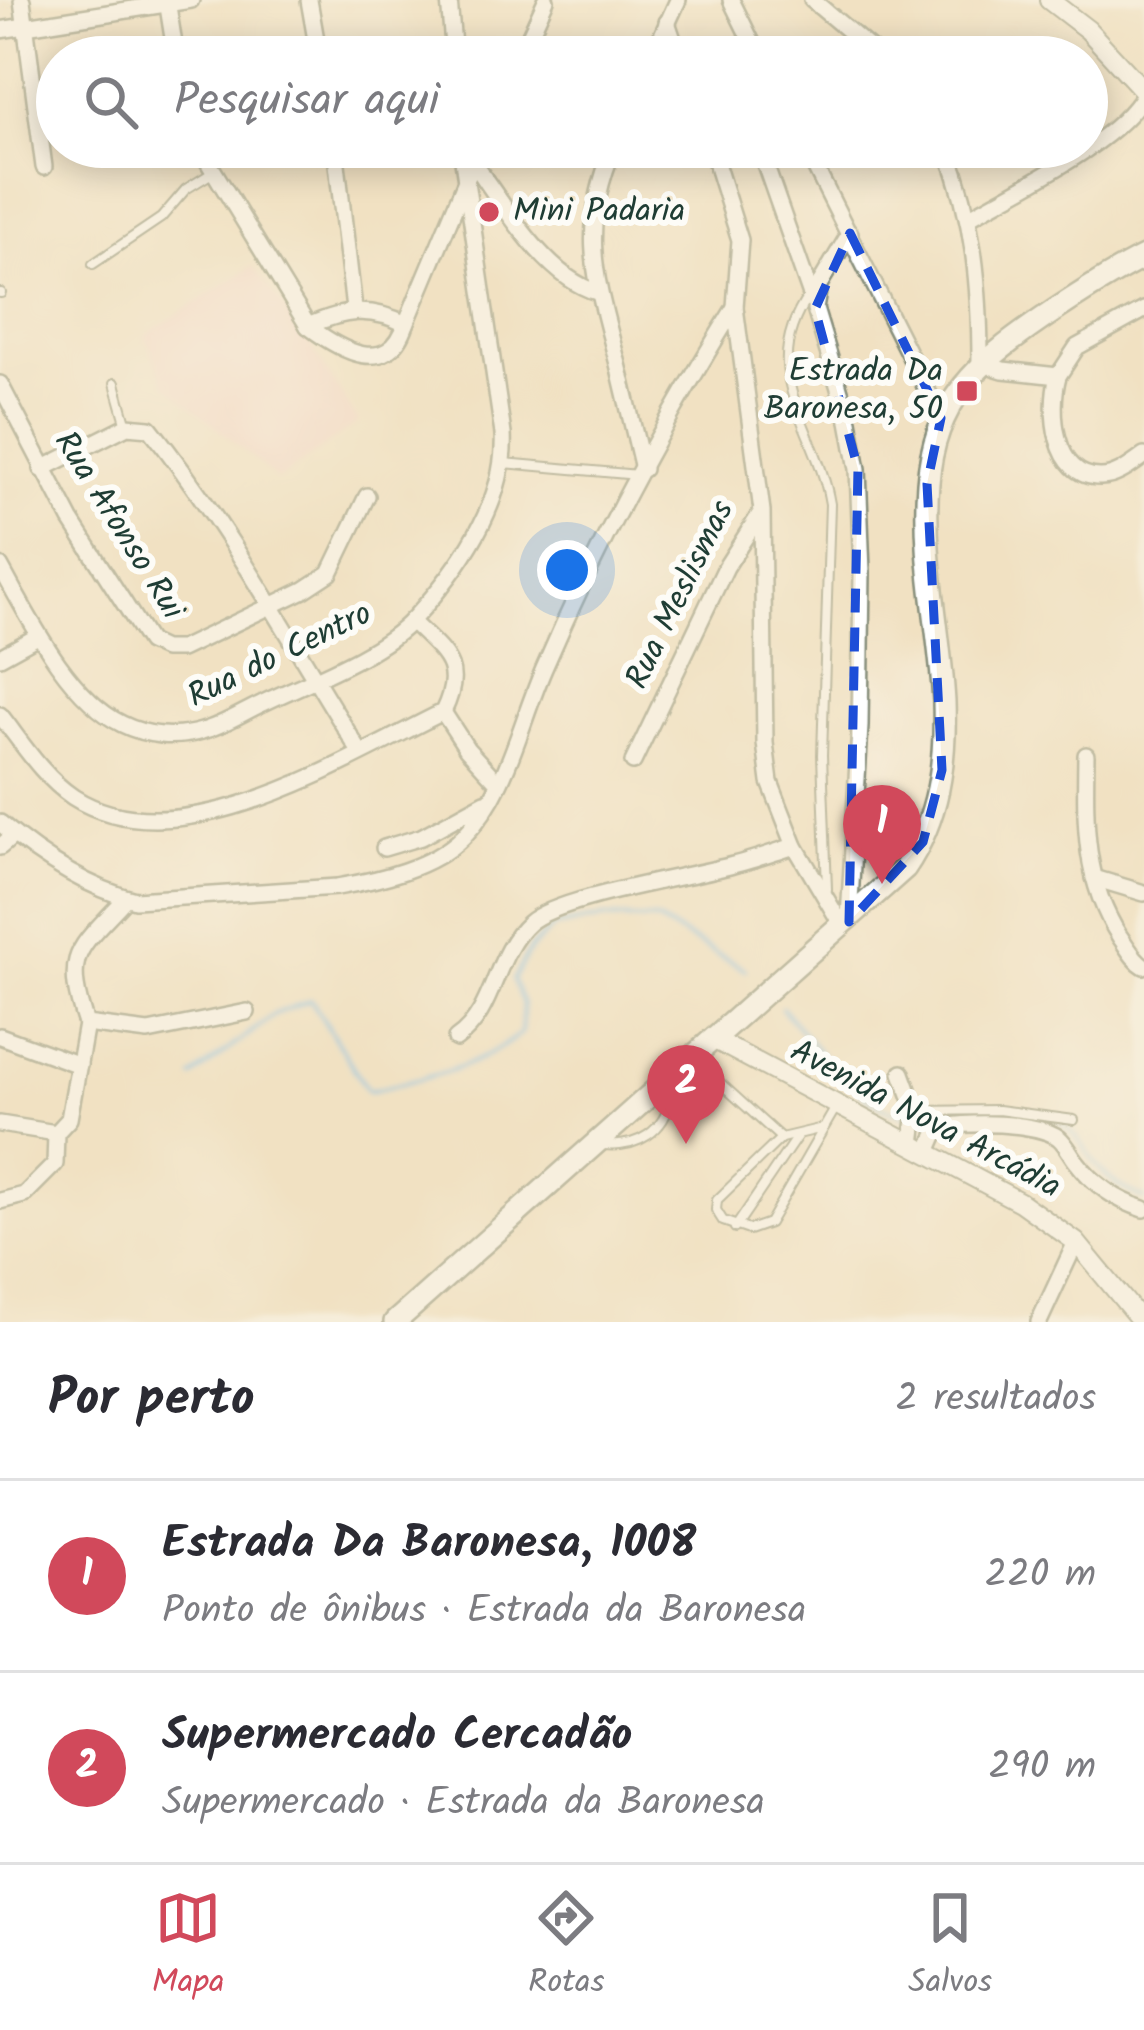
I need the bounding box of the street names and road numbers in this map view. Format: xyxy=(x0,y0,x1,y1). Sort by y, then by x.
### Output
street label: Rua Afonso Rui xyxy=(39,421,198,632)
street label: Rua Meslismas xyxy=(612,491,750,699)
street label: Rua do Centro xyxy=(179,588,381,724)
street label: Avenida Nova Arcádia xyxy=(780,1026,1070,1214)

